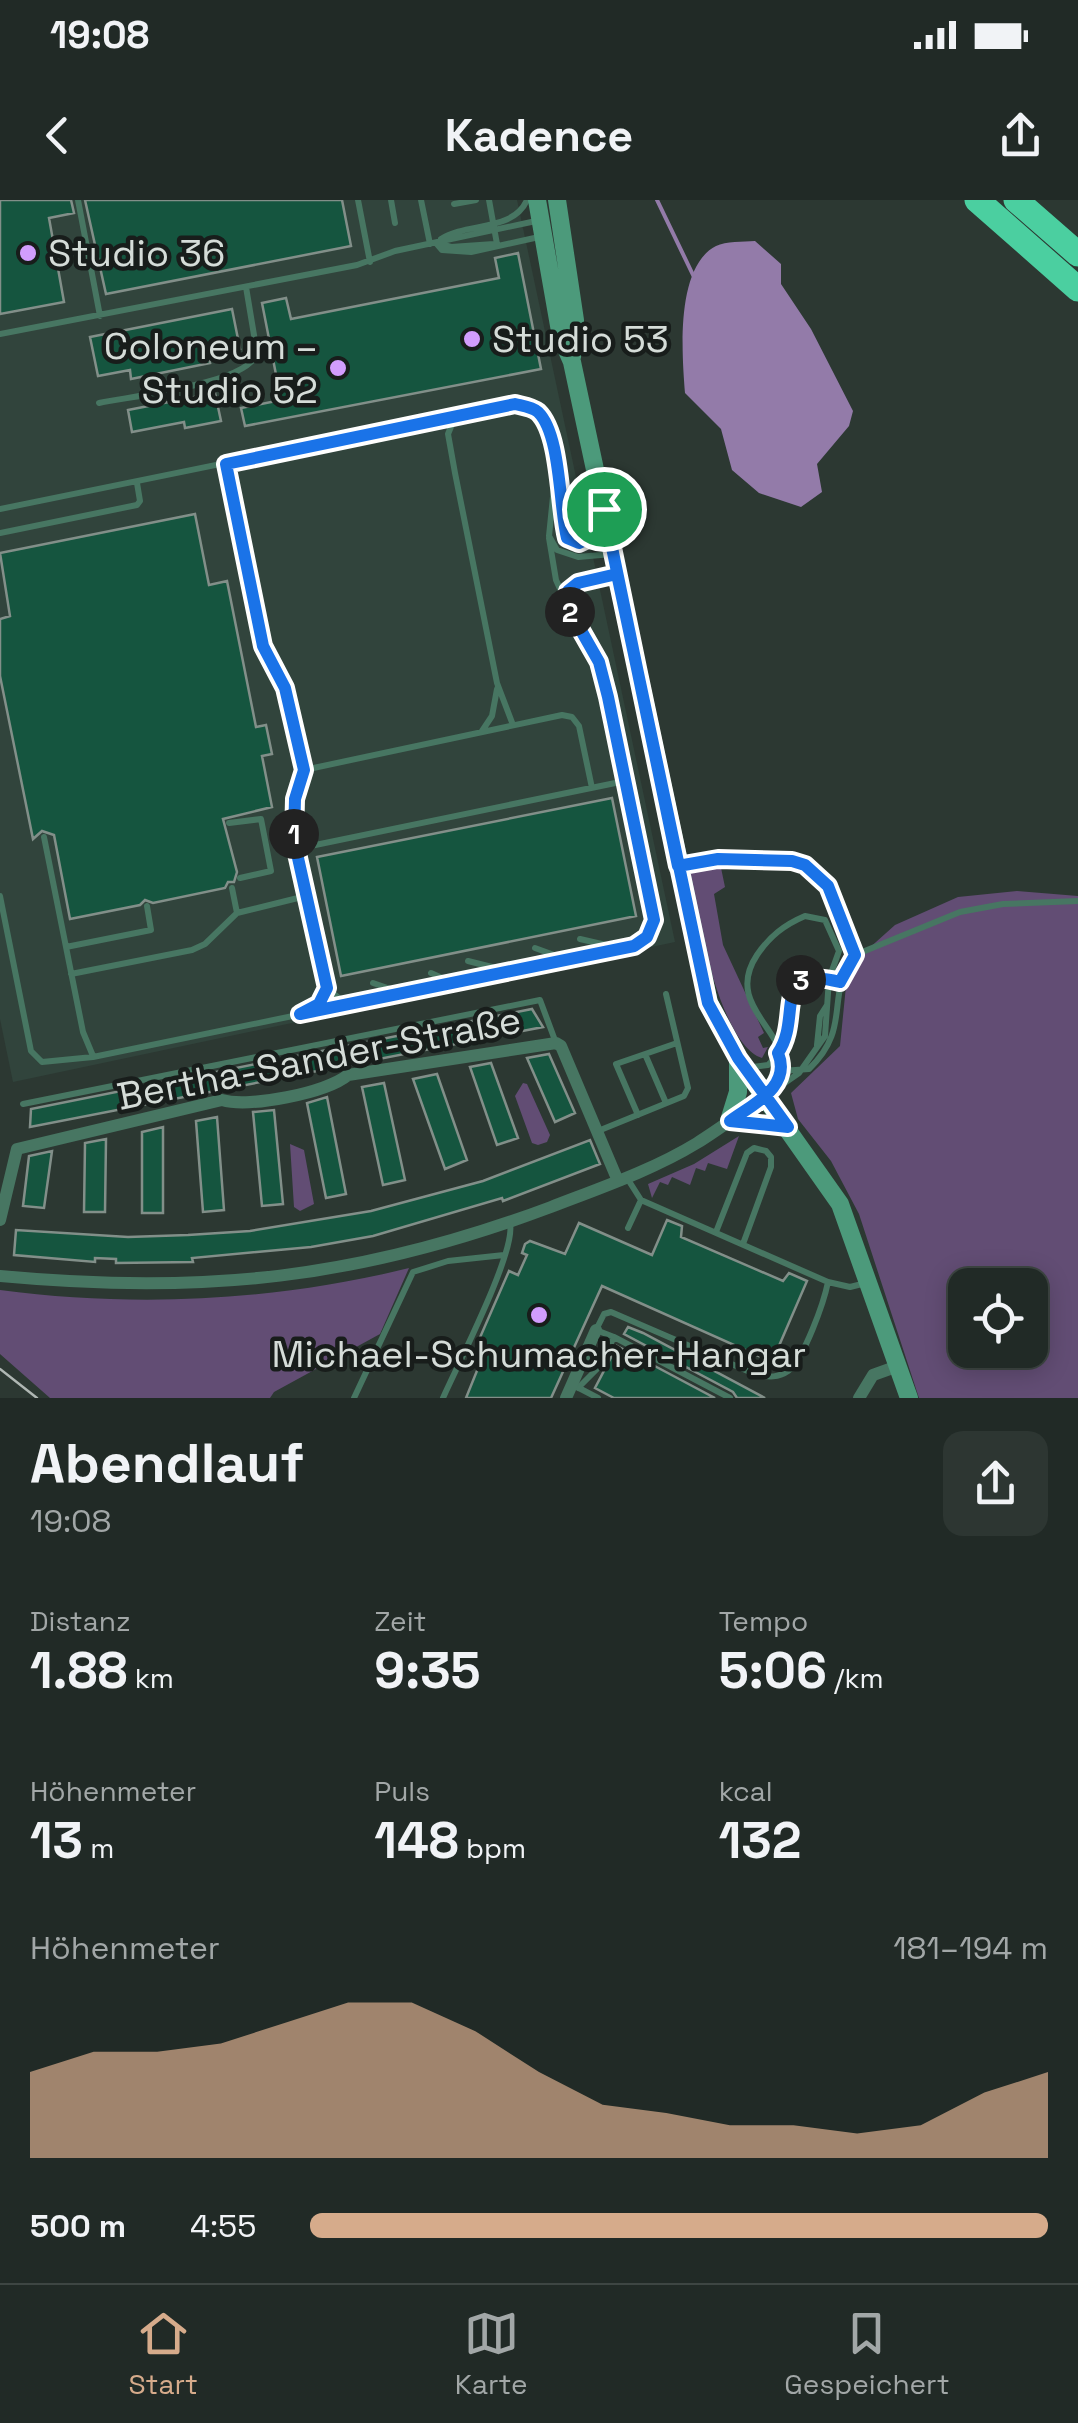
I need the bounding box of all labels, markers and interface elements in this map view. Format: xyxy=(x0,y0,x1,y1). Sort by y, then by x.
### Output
text: 19:08 xyxy=(50,11,149,59)
text: Kadence xyxy=(445,107,633,164)
icon: back xyxy=(30,108,85,163)
icon: share xyxy=(993,108,1048,163)
place label: Studio 36 xyxy=(48,229,225,277)
marker: Studio 36 xyxy=(17,242,39,264)
place label: Studio 53 xyxy=(492,315,669,363)
place label: Coloneum – Studio 52 xyxy=(104,322,318,414)
marker: Studio 53 xyxy=(461,328,483,350)
marker: Coloneum – Studio 52 xyxy=(327,357,349,379)
pin xyxy=(562,467,647,552)
icon: arrive xyxy=(577,482,632,537)
pin: 2 xyxy=(545,587,595,637)
text: 2 xyxy=(562,594,578,630)
pin: 1 xyxy=(269,809,319,859)
text: 1 xyxy=(288,816,300,852)
pin: 3 xyxy=(776,955,826,1005)
text: 3 xyxy=(792,962,810,998)
street label: Bertha-Sander-Straße xyxy=(113,995,525,1121)
map controls xyxy=(948,1268,1048,1368)
button: locate xyxy=(948,1268,1048,1368)
marker: Michael-Schumacher-Hangar xyxy=(528,1304,550,1326)
place label: Michael-Schumacher-Hangar xyxy=(272,1330,806,1378)
text: Abendlauf xyxy=(30,1428,304,1498)
button: share xyxy=(943,1431,1048,1536)
text: 19:08 xyxy=(30,1501,112,1541)
text: Distanz xyxy=(30,1603,131,1639)
text: Zeit xyxy=(374,1603,426,1639)
text: Tempo xyxy=(719,1603,808,1639)
text: 1.88 xyxy=(30,1639,128,1703)
text: 9:35 xyxy=(374,1639,481,1703)
text: 5:06 xyxy=(719,1639,827,1703)
text: km xyxy=(128,1660,174,1696)
text: /km xyxy=(827,1660,884,1696)
text: Höhenmeter xyxy=(30,1773,196,1809)
text: Puls xyxy=(374,1773,430,1809)
text: kcal xyxy=(719,1773,773,1809)
text: 13 xyxy=(30,1809,83,1873)
text: 148 xyxy=(374,1809,459,1873)
text: 132 xyxy=(719,1809,801,1873)
text: m xyxy=(83,1830,114,1866)
text: bpm xyxy=(459,1830,526,1866)
text: Höhenmeter xyxy=(30,1928,220,1968)
text: 181–194 m xyxy=(893,1928,1048,1968)
text: 500 m xyxy=(30,2206,126,2246)
text: 4:55 xyxy=(190,2206,256,2246)
tab: Start xyxy=(128,2306,198,2402)
tab: Karte xyxy=(455,2306,528,2402)
tab: Gespeichert xyxy=(784,2306,950,2402)

